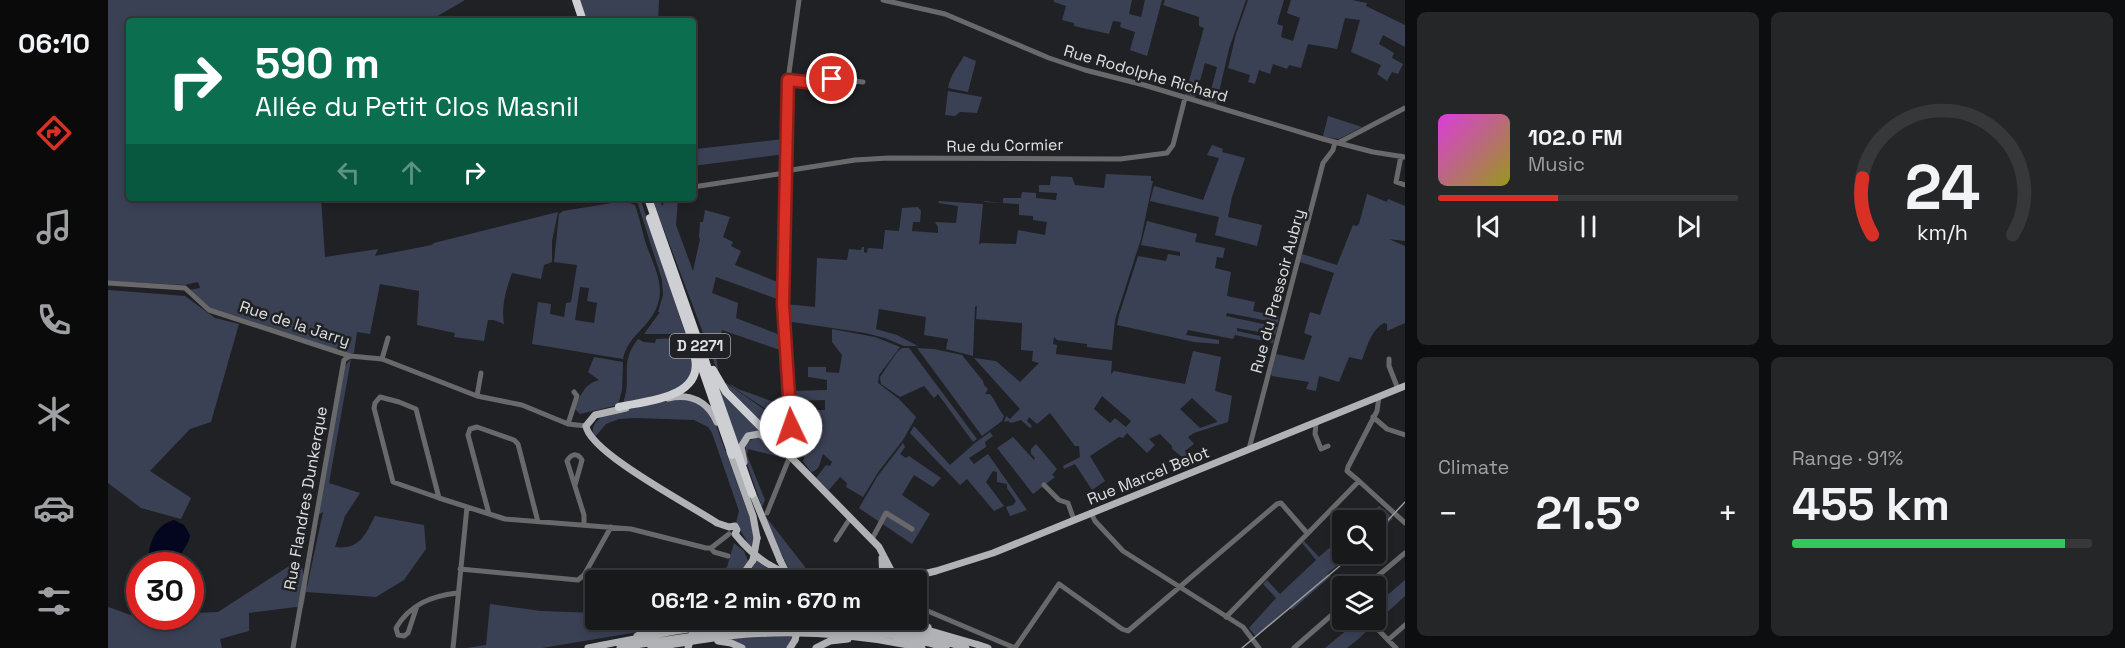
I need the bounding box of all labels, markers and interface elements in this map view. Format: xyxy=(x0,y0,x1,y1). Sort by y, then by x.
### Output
text: 06:10 xyxy=(18,26,90,61)
text: 590 m xyxy=(255,37,380,90)
street label: Rue Rodolphe Richard xyxy=(1061,40,1230,107)
icon: right xyxy=(156,42,234,120)
pin xyxy=(806,53,857,104)
icon: arrive xyxy=(815,62,848,95)
text: Allée du Petit Clos Masnil xyxy=(255,89,579,124)
icon: directions xyxy=(33,112,75,154)
text: 102.0 FM xyxy=(1528,123,1623,151)
street label: Rue du Cormier xyxy=(946,134,1064,157)
text: 24 xyxy=(1904,149,1980,228)
text: Music xyxy=(1528,151,1585,177)
icon: left xyxy=(332,156,365,189)
icon: ahead xyxy=(395,156,428,189)
icon: right xyxy=(458,156,491,189)
icon: music xyxy=(33,206,75,248)
street label: Rue du Pressoir Aubry xyxy=(1245,207,1310,376)
icon: previous xyxy=(1472,210,1505,243)
icon: pause xyxy=(1572,210,1605,243)
icon: next xyxy=(1672,210,1705,243)
text: km/h xyxy=(1916,220,1968,247)
street label: Rue de la Jarry xyxy=(237,296,353,351)
icon: phone xyxy=(33,299,75,341)
road number: D 2271 xyxy=(670,334,730,358)
icon: climate xyxy=(33,393,75,435)
position arrow xyxy=(759,395,823,459)
street label: Rue Flandres Dunkerque xyxy=(279,405,332,592)
street label: Rue Marcel Belot xyxy=(1084,441,1212,510)
text: Range · 91% xyxy=(1792,445,1903,471)
text: Climate xyxy=(1438,454,1509,480)
text: 455 km xyxy=(1792,476,1950,533)
text: 21.5° xyxy=(1535,485,1641,542)
icon: car xyxy=(33,487,75,529)
text: − xyxy=(1438,493,1458,535)
text: + xyxy=(1718,493,1738,535)
map controls xyxy=(1332,510,1386,630)
button: search xyxy=(1332,510,1386,564)
speed limit sign: 30 xyxy=(126,552,204,630)
button: layers xyxy=(1332,576,1386,630)
icon: filters xyxy=(33,580,75,622)
text: 06:12 · 2 min · 670 m xyxy=(651,586,861,614)

